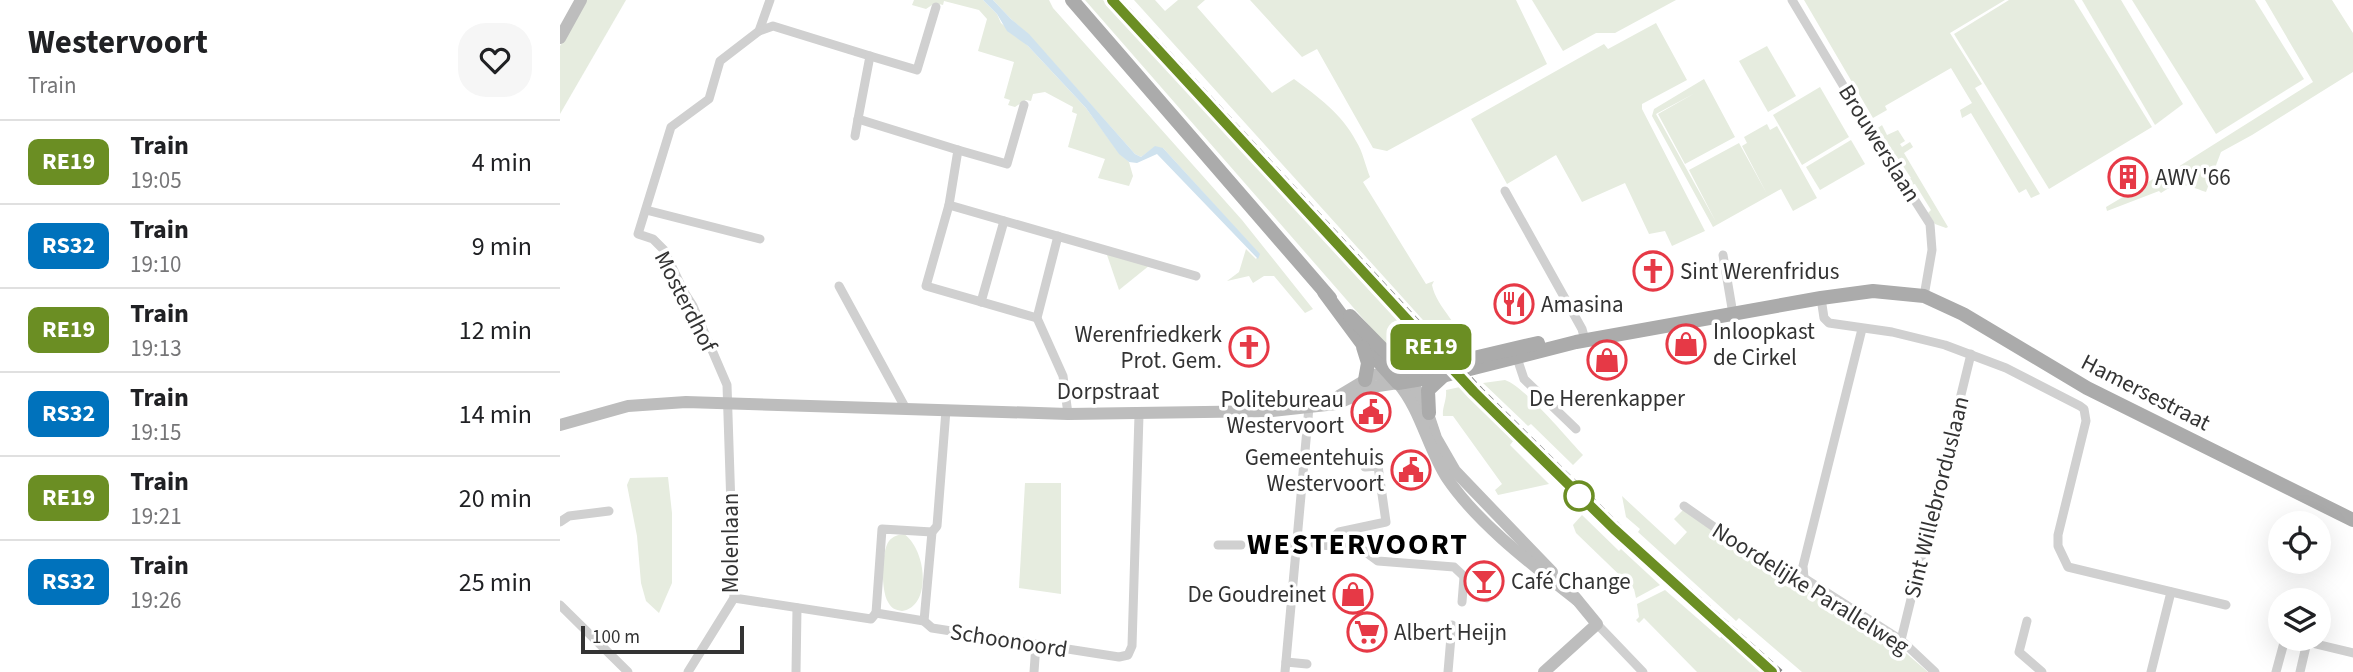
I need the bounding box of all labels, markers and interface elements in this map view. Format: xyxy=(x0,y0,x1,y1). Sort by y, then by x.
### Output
text: Westervoort xyxy=(28,19,208,66)
button: heart xyxy=(458,23,532,97)
text: Train xyxy=(28,69,77,102)
street label: Brouwerslaan xyxy=(1830,78,1929,209)
text: Train xyxy=(130,127,189,164)
text: RE19 xyxy=(42,144,95,179)
text: 4 min xyxy=(472,144,532,181)
building icon: AWV '66 xyxy=(2107,156,2149,198)
place label: AWV '66 xyxy=(2155,161,2231,194)
text: 19:05 xyxy=(130,164,182,197)
text: Train xyxy=(130,211,189,248)
text: RS32 xyxy=(42,228,95,263)
text: 9 min xyxy=(472,228,532,265)
street label: Mosterdhof xyxy=(646,245,726,359)
text: 19:10 xyxy=(130,248,182,281)
church icon: Sint Werenfridus xyxy=(1632,250,1674,292)
place label: Sint Werenfridus xyxy=(1680,255,1839,288)
restaurant icon: Amasina xyxy=(1493,283,1535,325)
place label: Amasina xyxy=(1541,288,1624,321)
text: Train xyxy=(130,295,189,332)
text: RE19 xyxy=(42,312,95,347)
text: 12 min xyxy=(459,312,532,349)
place label: Inloopkast de Cirkel xyxy=(1713,315,1815,374)
place label: Werenfriedkerk Prot. Gem. xyxy=(1075,318,1223,377)
shop icon: Inloopkast de Cirkel xyxy=(1665,323,1707,365)
line badge: RE19 xyxy=(1382,324,1480,370)
church icon: Werenfriedkerk Prot. Gem. xyxy=(1228,326,1270,368)
text: RE19 xyxy=(1404,329,1458,364)
text: 19:13 xyxy=(130,332,182,365)
shop icon: De Herenkapper xyxy=(1586,339,1628,381)
street label: Hamersestraat xyxy=(2075,346,2216,439)
street label: Dorpstraat xyxy=(1057,375,1159,408)
text: Train xyxy=(130,379,189,416)
place label: De Herenkapper xyxy=(1529,382,1686,415)
place label: Politebureau Westervoort xyxy=(1220,383,1344,442)
public building icon: Politebureau Westervoort xyxy=(1350,391,1392,433)
street label: Sint Willebrorduslaan xyxy=(1895,393,1978,602)
text: RS32 xyxy=(42,396,95,431)
text: 14 min xyxy=(459,396,532,433)
text: 19:15 xyxy=(130,416,182,449)
place label: Gemeentehuis Westervoort xyxy=(1245,441,1384,500)
public building icon: Gemeentehuis Westervoort xyxy=(1390,449,1432,491)
text: Train xyxy=(130,463,189,500)
text: RE19 xyxy=(42,480,95,515)
text: 20 min xyxy=(459,480,532,517)
unlabelled marker xyxy=(1564,481,1594,511)
street label: Molenlaan xyxy=(714,493,747,593)
text: 19:21 xyxy=(130,500,182,533)
map controls xyxy=(2268,511,2331,651)
button: locate xyxy=(2268,511,2331,574)
street label: Noordelijke Parallelweg xyxy=(1706,514,1916,663)
district label: WESTERVOORT xyxy=(1247,523,1469,566)
text: Train xyxy=(130,547,189,584)
bar icon: Café Change xyxy=(1463,560,1505,602)
text: RS32 xyxy=(42,564,95,599)
text: 25 min xyxy=(459,564,532,601)
place label: Café Change xyxy=(1511,565,1631,598)
shop icon: De Goudreinet xyxy=(1332,573,1374,615)
place label: De Goudreinet xyxy=(1188,578,1326,611)
text: 19:26 xyxy=(130,584,182,617)
button: layers xyxy=(2268,588,2331,651)
supermarket icon: Albert Heijn xyxy=(1346,611,1388,653)
street label: Schoonoord xyxy=(948,615,1070,666)
place label: Albert Heijn xyxy=(1394,616,1507,649)
scale bar xyxy=(581,623,744,655)
text: 100 m xyxy=(592,624,640,651)

